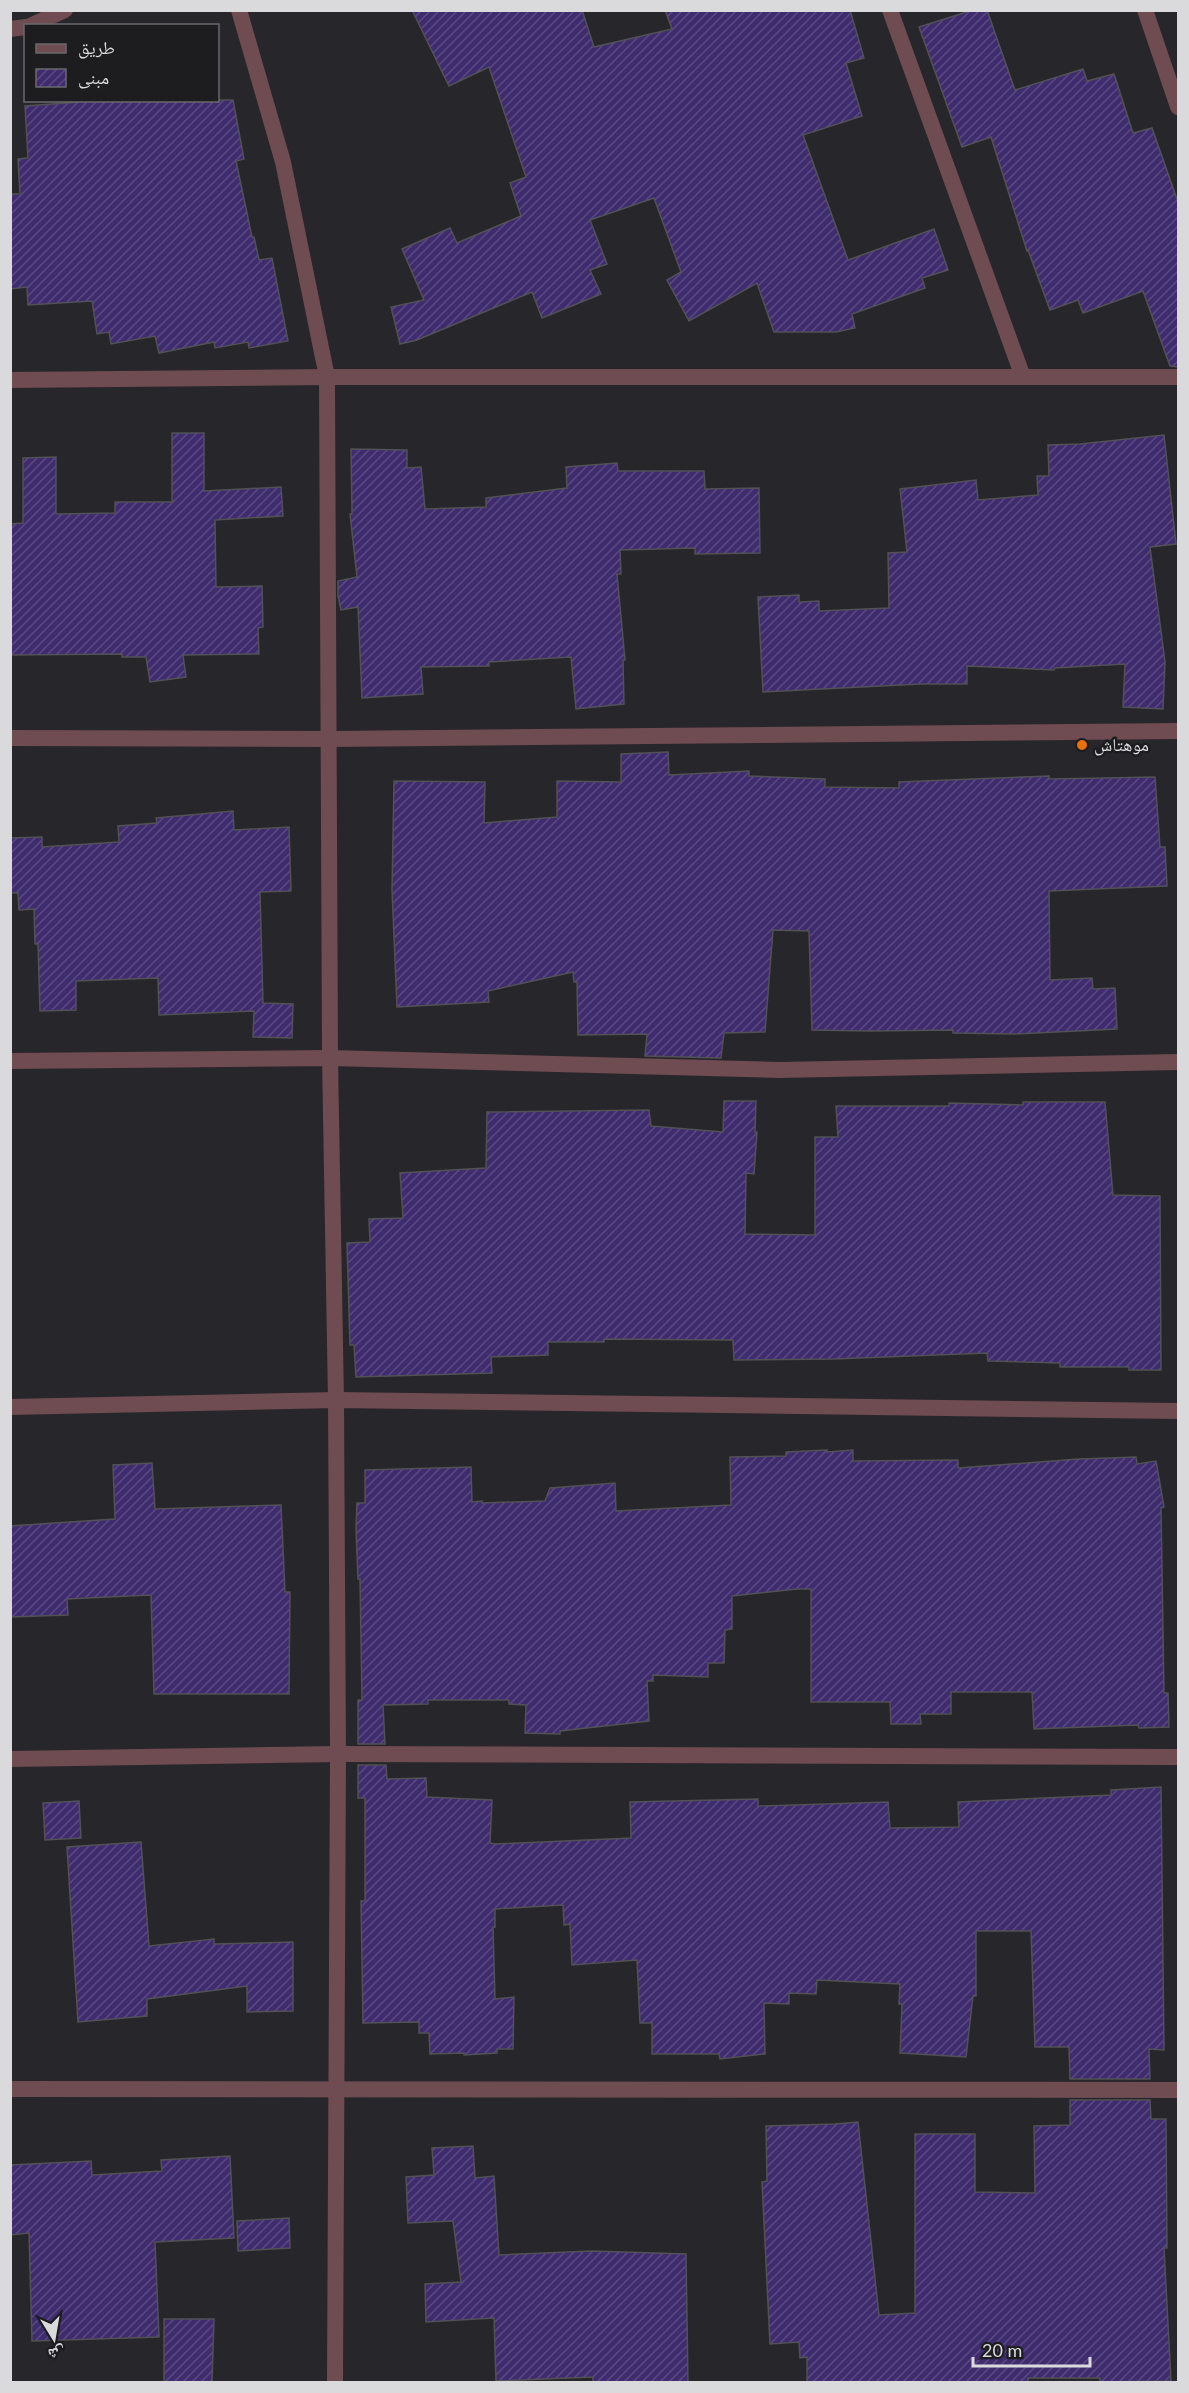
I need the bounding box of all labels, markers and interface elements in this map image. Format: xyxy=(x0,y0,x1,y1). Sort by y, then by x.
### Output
legend xyxy=(24,24,219,102)
text: طريق xyxy=(78,36,115,59)
text: مبنى xyxy=(78,66,109,89)
place label: موهتاش xyxy=(1094,733,1149,756)
marker: موهتاش xyxy=(1075,738,1089,752)
north arrow xyxy=(24,2309,84,2369)
scale bar xyxy=(973,2330,1090,2368)
text: 20 m xyxy=(982,2339,1022,2361)
text: ش xyxy=(47,2342,67,2365)

